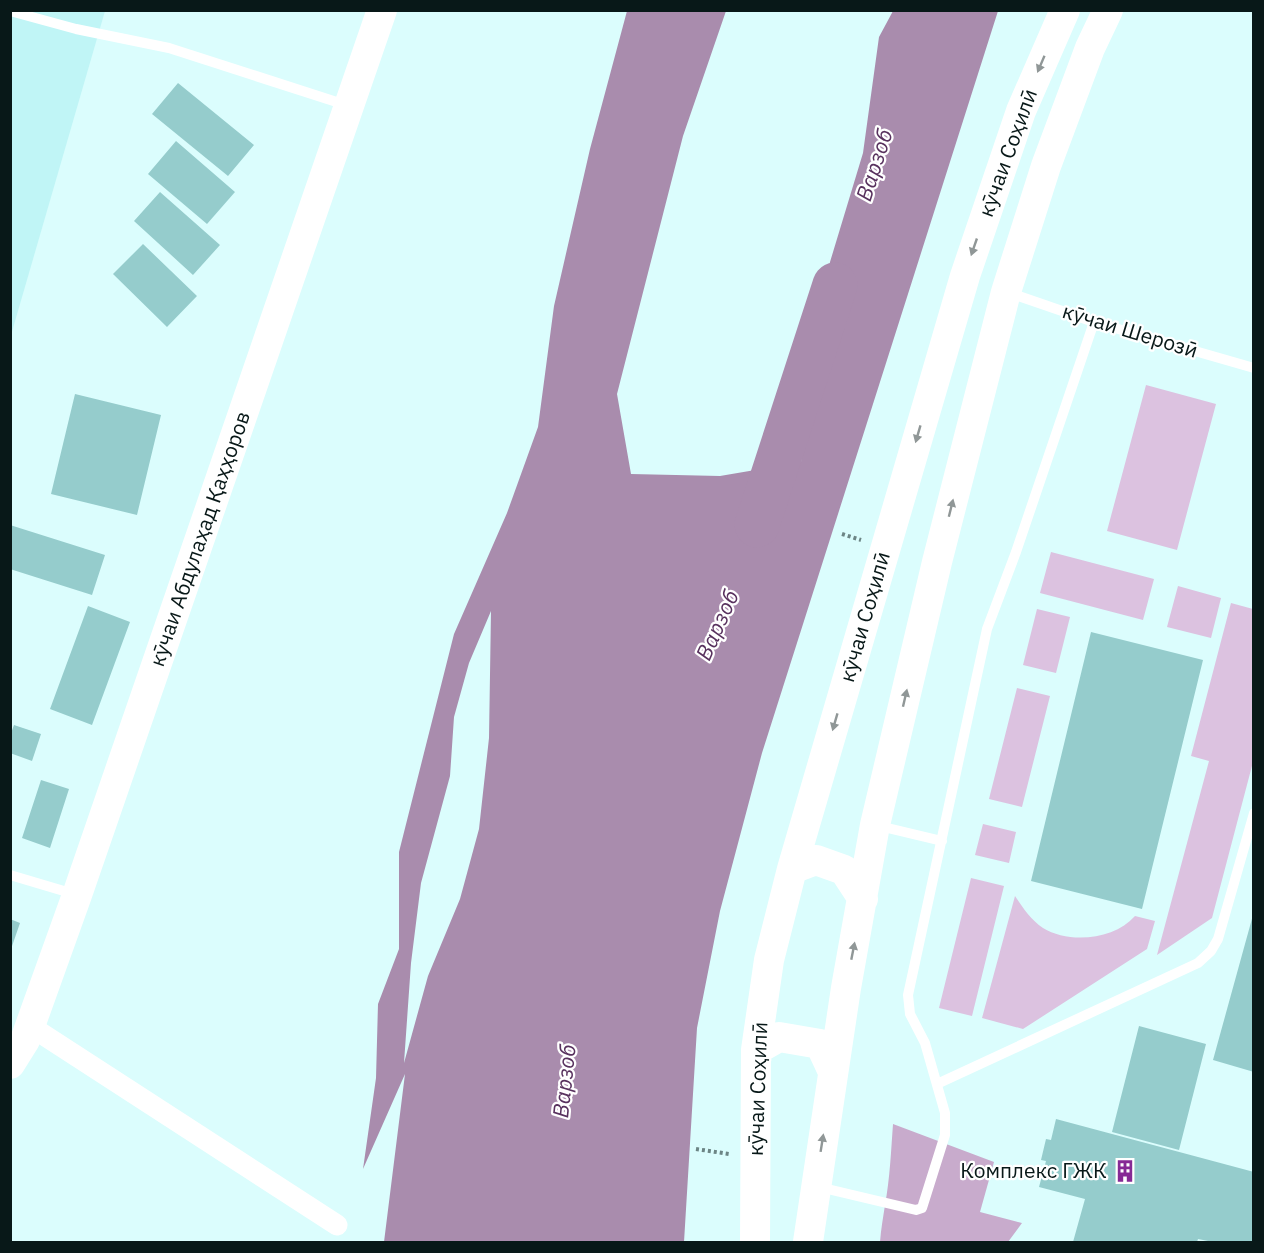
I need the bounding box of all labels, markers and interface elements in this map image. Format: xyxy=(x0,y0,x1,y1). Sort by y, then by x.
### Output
one-way arrow xyxy=(1036,55,1046,73)
street label: кӯчаи Соҳилӣ xyxy=(971,85,1043,220)
water label: Варзоб xyxy=(848,124,899,204)
one-way arrow xyxy=(969,238,979,256)
street label: кӯчаи Шерозӣ xyxy=(1059,296,1201,364)
street label: кӯчаи Абдулаҳад Қаҳҳоров xyxy=(142,407,256,670)
one-way arrow xyxy=(913,425,922,443)
one-way arrow xyxy=(946,499,956,518)
street label: кӯчаи Соҳилӣ xyxy=(832,548,896,685)
water label: Варзоб xyxy=(688,584,745,664)
one-way arrow xyxy=(901,688,910,707)
one-way arrow xyxy=(830,713,839,731)
one-way arrow xyxy=(849,941,858,960)
street label: кӯчаи Соҳилӣ xyxy=(741,1021,773,1156)
water label: Варзоб xyxy=(545,1042,582,1119)
one-way arrow xyxy=(818,1133,827,1152)
place label: Комплекс ГЖК xyxy=(960,1156,1107,1184)
building icon: Комплекс ГЖК xyxy=(1112,1158,1138,1184)

